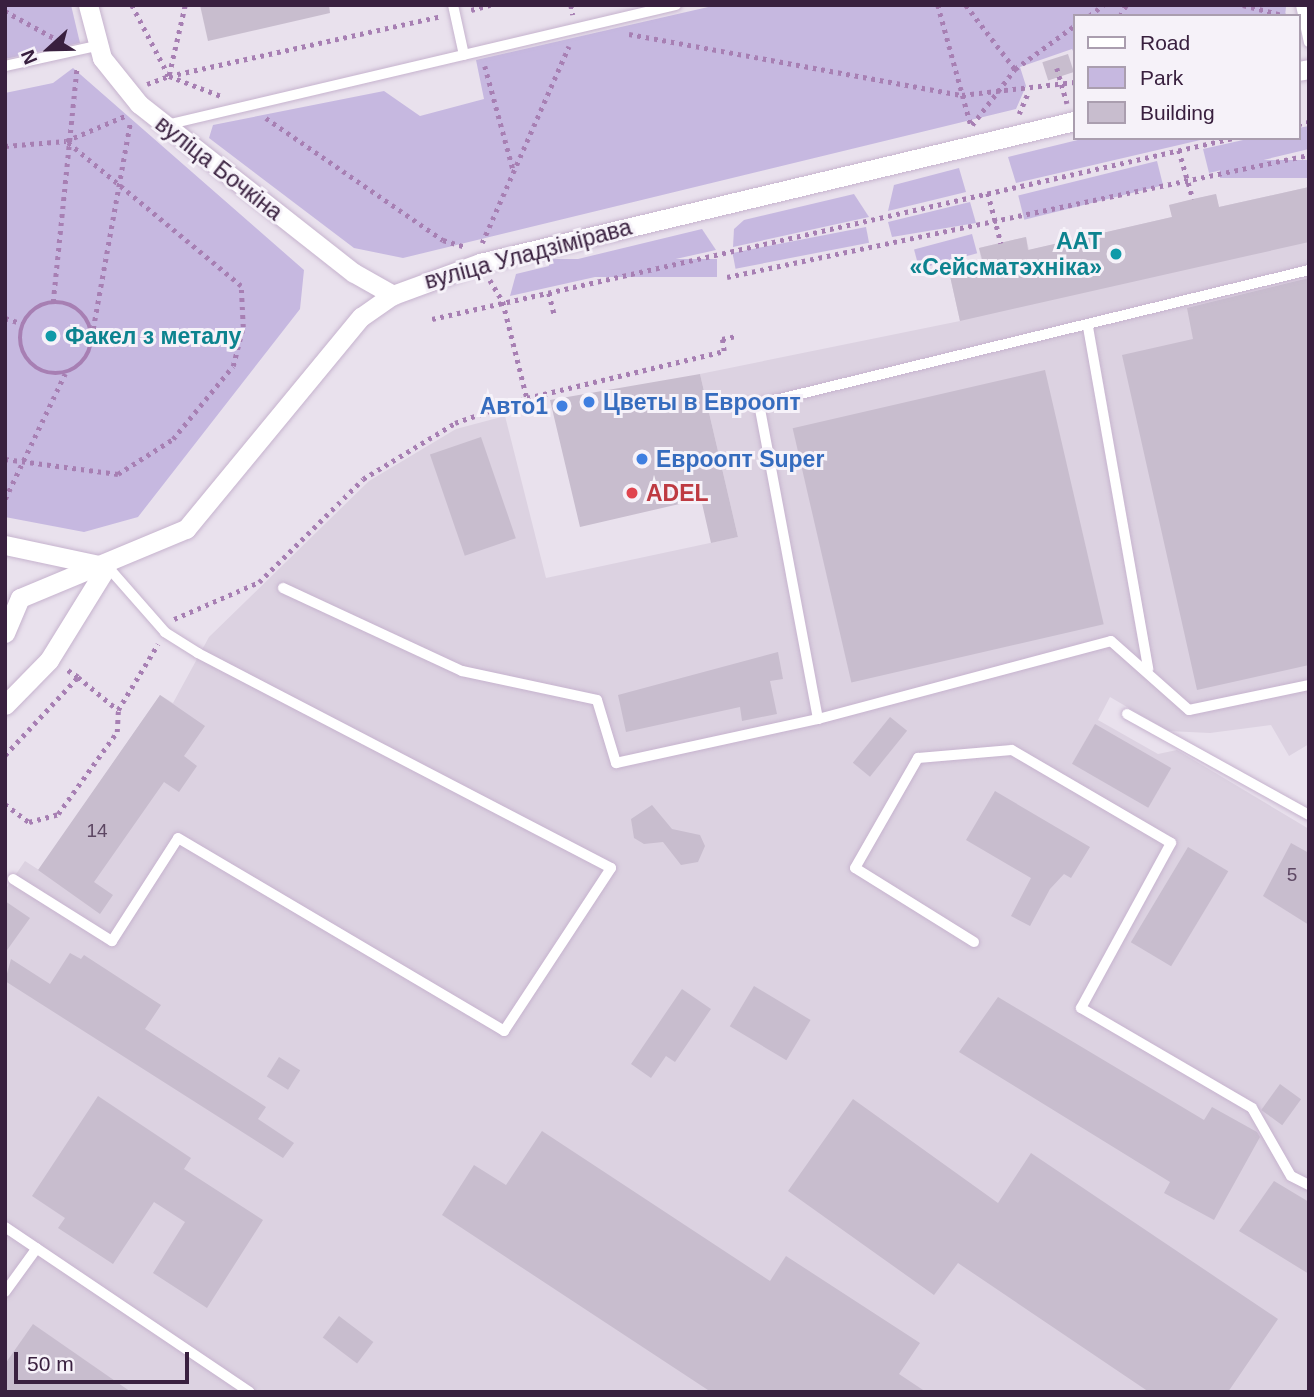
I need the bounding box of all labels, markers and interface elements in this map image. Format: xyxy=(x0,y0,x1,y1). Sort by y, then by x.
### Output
north arrow xyxy=(14,14,84,84)
legend xyxy=(1072,14,1300,140)
text: Road xyxy=(1140,31,1190,54)
text: N xyxy=(17,47,41,67)
text: Park xyxy=(1140,66,1183,89)
text: Building xyxy=(1140,101,1215,124)
street label: вуліца Бочкіна xyxy=(150,110,288,226)
street label: вуліца Уладзімірава xyxy=(421,213,635,295)
place label: ААТ «Сейсматэхніка» xyxy=(910,227,1102,281)
marker: ААТ «Сейсматэхніка» xyxy=(1108,246,1124,262)
place label: Факел з металу xyxy=(65,322,241,350)
marker: Факел з металу xyxy=(43,328,59,344)
place label: Цветы в Евроопт xyxy=(603,388,801,416)
place label: Авто1 xyxy=(480,392,548,420)
marker: Цветы в Евроопт xyxy=(581,394,597,410)
marker: Авто1 xyxy=(554,398,570,414)
place label: Евроопт Super xyxy=(656,445,824,473)
marker: Евроопт Super xyxy=(634,451,650,467)
place label: ADEL xyxy=(646,479,709,507)
marker: ADEL xyxy=(624,485,640,501)
house number: 14 xyxy=(86,820,108,842)
house number: 5 xyxy=(1287,864,1297,886)
scale bar xyxy=(18,1338,192,1382)
text: 50 m xyxy=(27,1352,74,1375)

